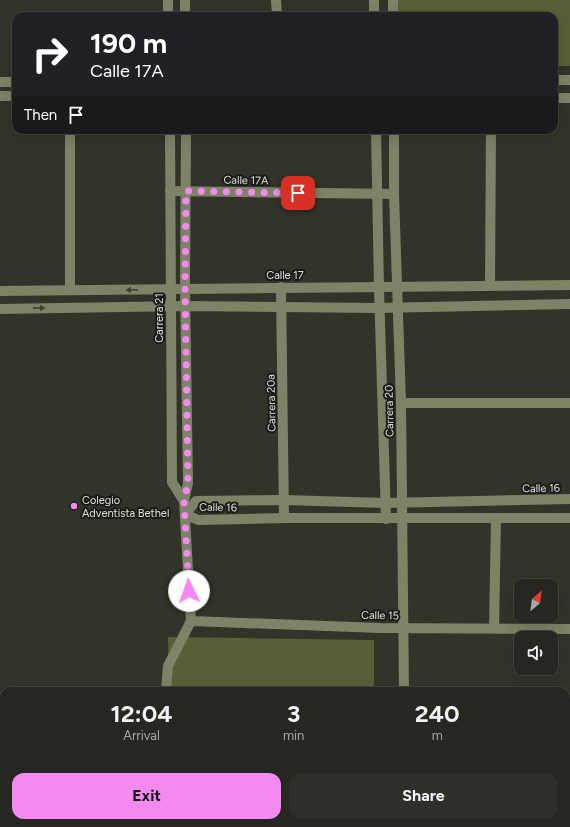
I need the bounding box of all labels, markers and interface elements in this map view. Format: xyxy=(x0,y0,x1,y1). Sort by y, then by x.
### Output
text: 190 m xyxy=(90,26,167,60)
icon: right xyxy=(24,28,76,80)
text: Calle 17A xyxy=(90,60,164,82)
icon: arrive xyxy=(65,104,87,126)
text: Then xyxy=(24,106,57,124)
street label: Calle 17A xyxy=(223,174,269,187)
pin xyxy=(281,176,315,210)
icon: arrive xyxy=(287,182,309,204)
street label: Calle 17 xyxy=(266,269,304,282)
one-way arrow xyxy=(125,287,138,293)
street label: Carrera 21 xyxy=(153,293,166,343)
one-way arrow xyxy=(33,305,46,311)
street label: Carrera 20a xyxy=(264,374,279,432)
street label: Carrera 20 xyxy=(383,385,396,437)
street label: Calle 16 xyxy=(522,482,560,495)
place label: Colegio Adventista Bethel xyxy=(82,494,169,520)
marker: Colegio Adventista Bethel xyxy=(69,501,79,511)
street label: Calle 16 xyxy=(199,501,237,514)
position arrow xyxy=(168,570,210,612)
north arrow xyxy=(514,579,558,623)
map controls xyxy=(514,579,558,675)
street label: Calle 15 xyxy=(361,609,399,622)
button: sound xyxy=(514,631,558,675)
text: 12:04 xyxy=(111,699,173,728)
text: 3 xyxy=(287,699,300,728)
text: 240 xyxy=(415,699,459,728)
text: Arrival xyxy=(123,728,160,743)
text: min xyxy=(283,728,304,743)
text: m xyxy=(432,728,443,743)
button: Exit xyxy=(12,773,281,819)
button: Share xyxy=(289,773,558,819)

